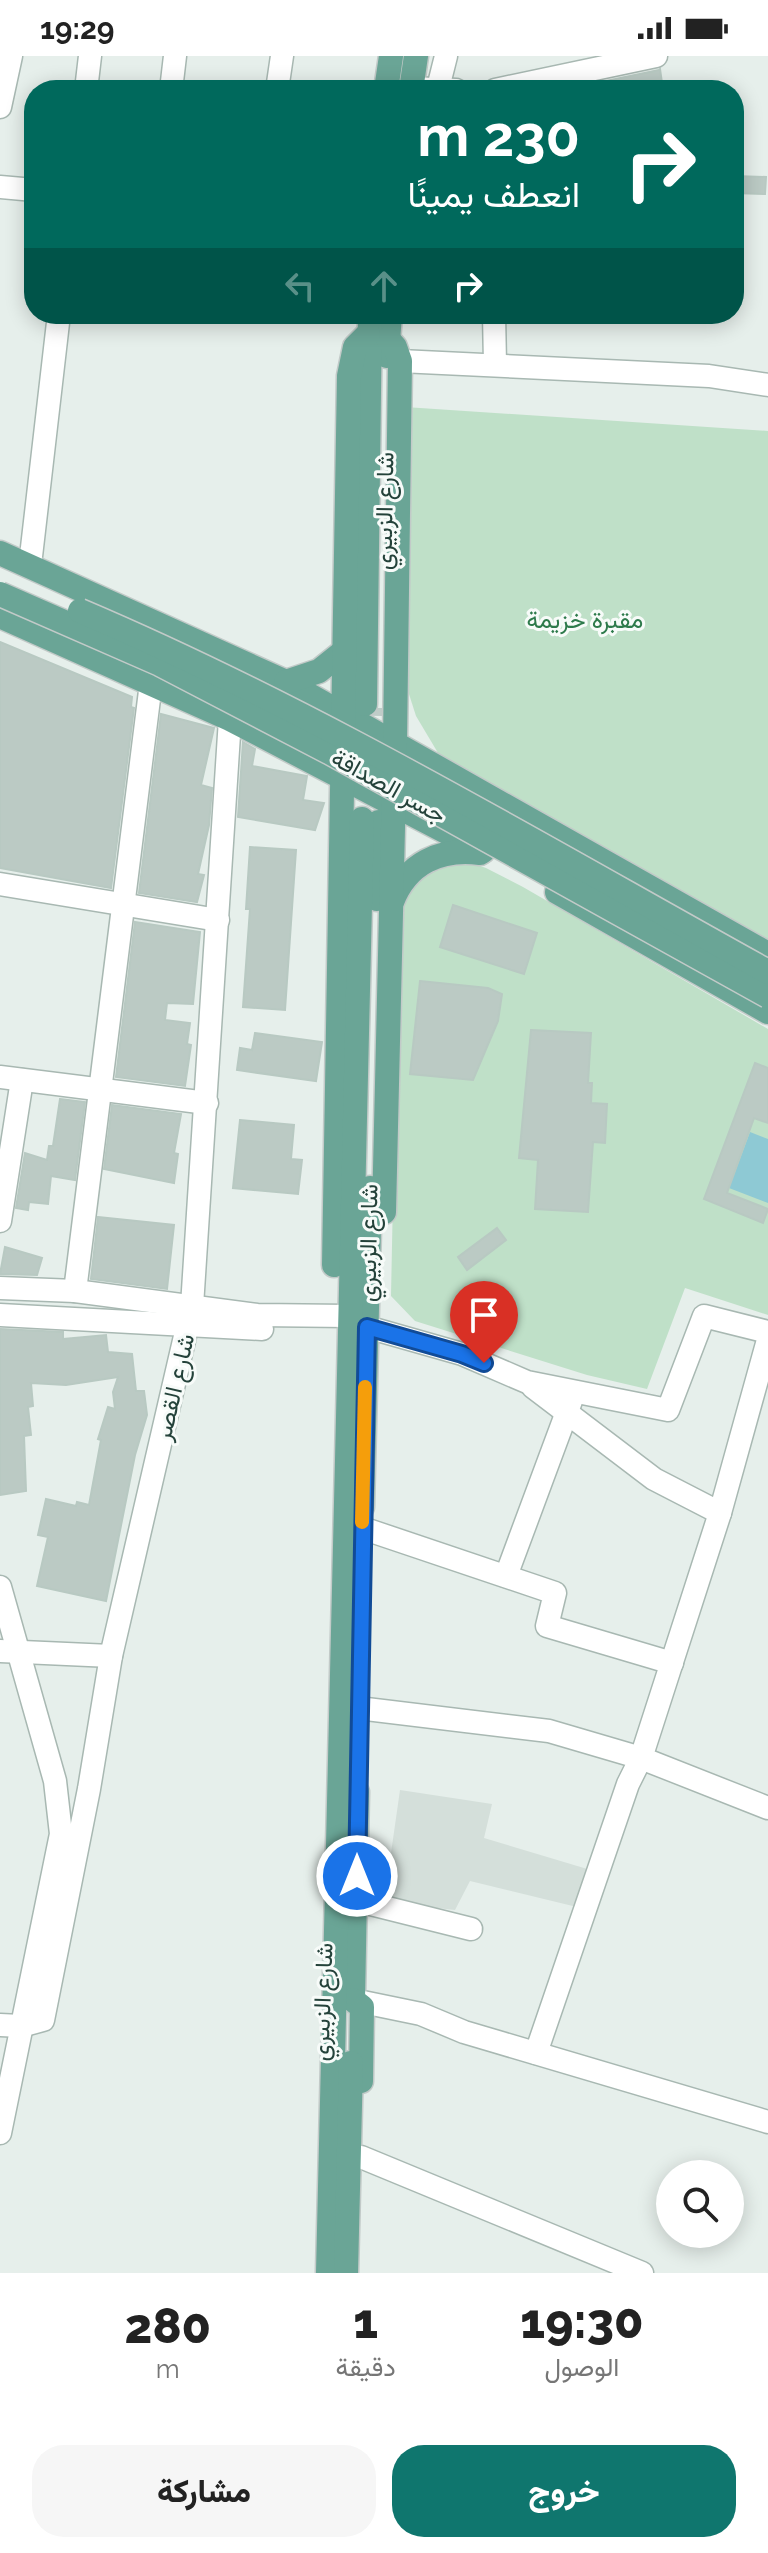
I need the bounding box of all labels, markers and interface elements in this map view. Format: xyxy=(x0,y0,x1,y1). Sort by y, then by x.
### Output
text: 19:29 xyxy=(40,11,115,46)
text: 230 m xyxy=(417,103,580,169)
icon: right xyxy=(608,112,712,216)
text: انعطف يمينًا xyxy=(407,173,580,215)
icon: left xyxy=(278,264,322,308)
icon: ahead xyxy=(362,264,406,308)
icon: right xyxy=(446,264,490,308)
street label: شارع الزبيري xyxy=(368,452,405,571)
park label: مقبرة خزيمة xyxy=(527,605,643,635)
street label: جسر الصداقة xyxy=(326,743,451,830)
street label: شارع الزبيري xyxy=(352,1184,389,1303)
pin xyxy=(450,1281,518,1363)
icon: arrive xyxy=(462,1293,506,1337)
street label: شارع القصر xyxy=(147,1331,202,1445)
position arrow xyxy=(315,1834,399,1918)
street label: شارع الزبيري xyxy=(305,1942,344,2062)
map controls xyxy=(656,2160,744,2248)
button: search xyxy=(656,2160,744,2248)
text: 1 xyxy=(353,2293,378,2349)
text: 19:30 xyxy=(520,2293,643,2349)
text: 280 xyxy=(125,2298,211,2354)
text: دقيقة xyxy=(336,2352,396,2382)
text: الوصول xyxy=(544,2352,619,2382)
text: m xyxy=(156,2354,180,2384)
button: مشاركة xyxy=(32,2445,376,2537)
button: خروج xyxy=(392,2445,736,2537)

